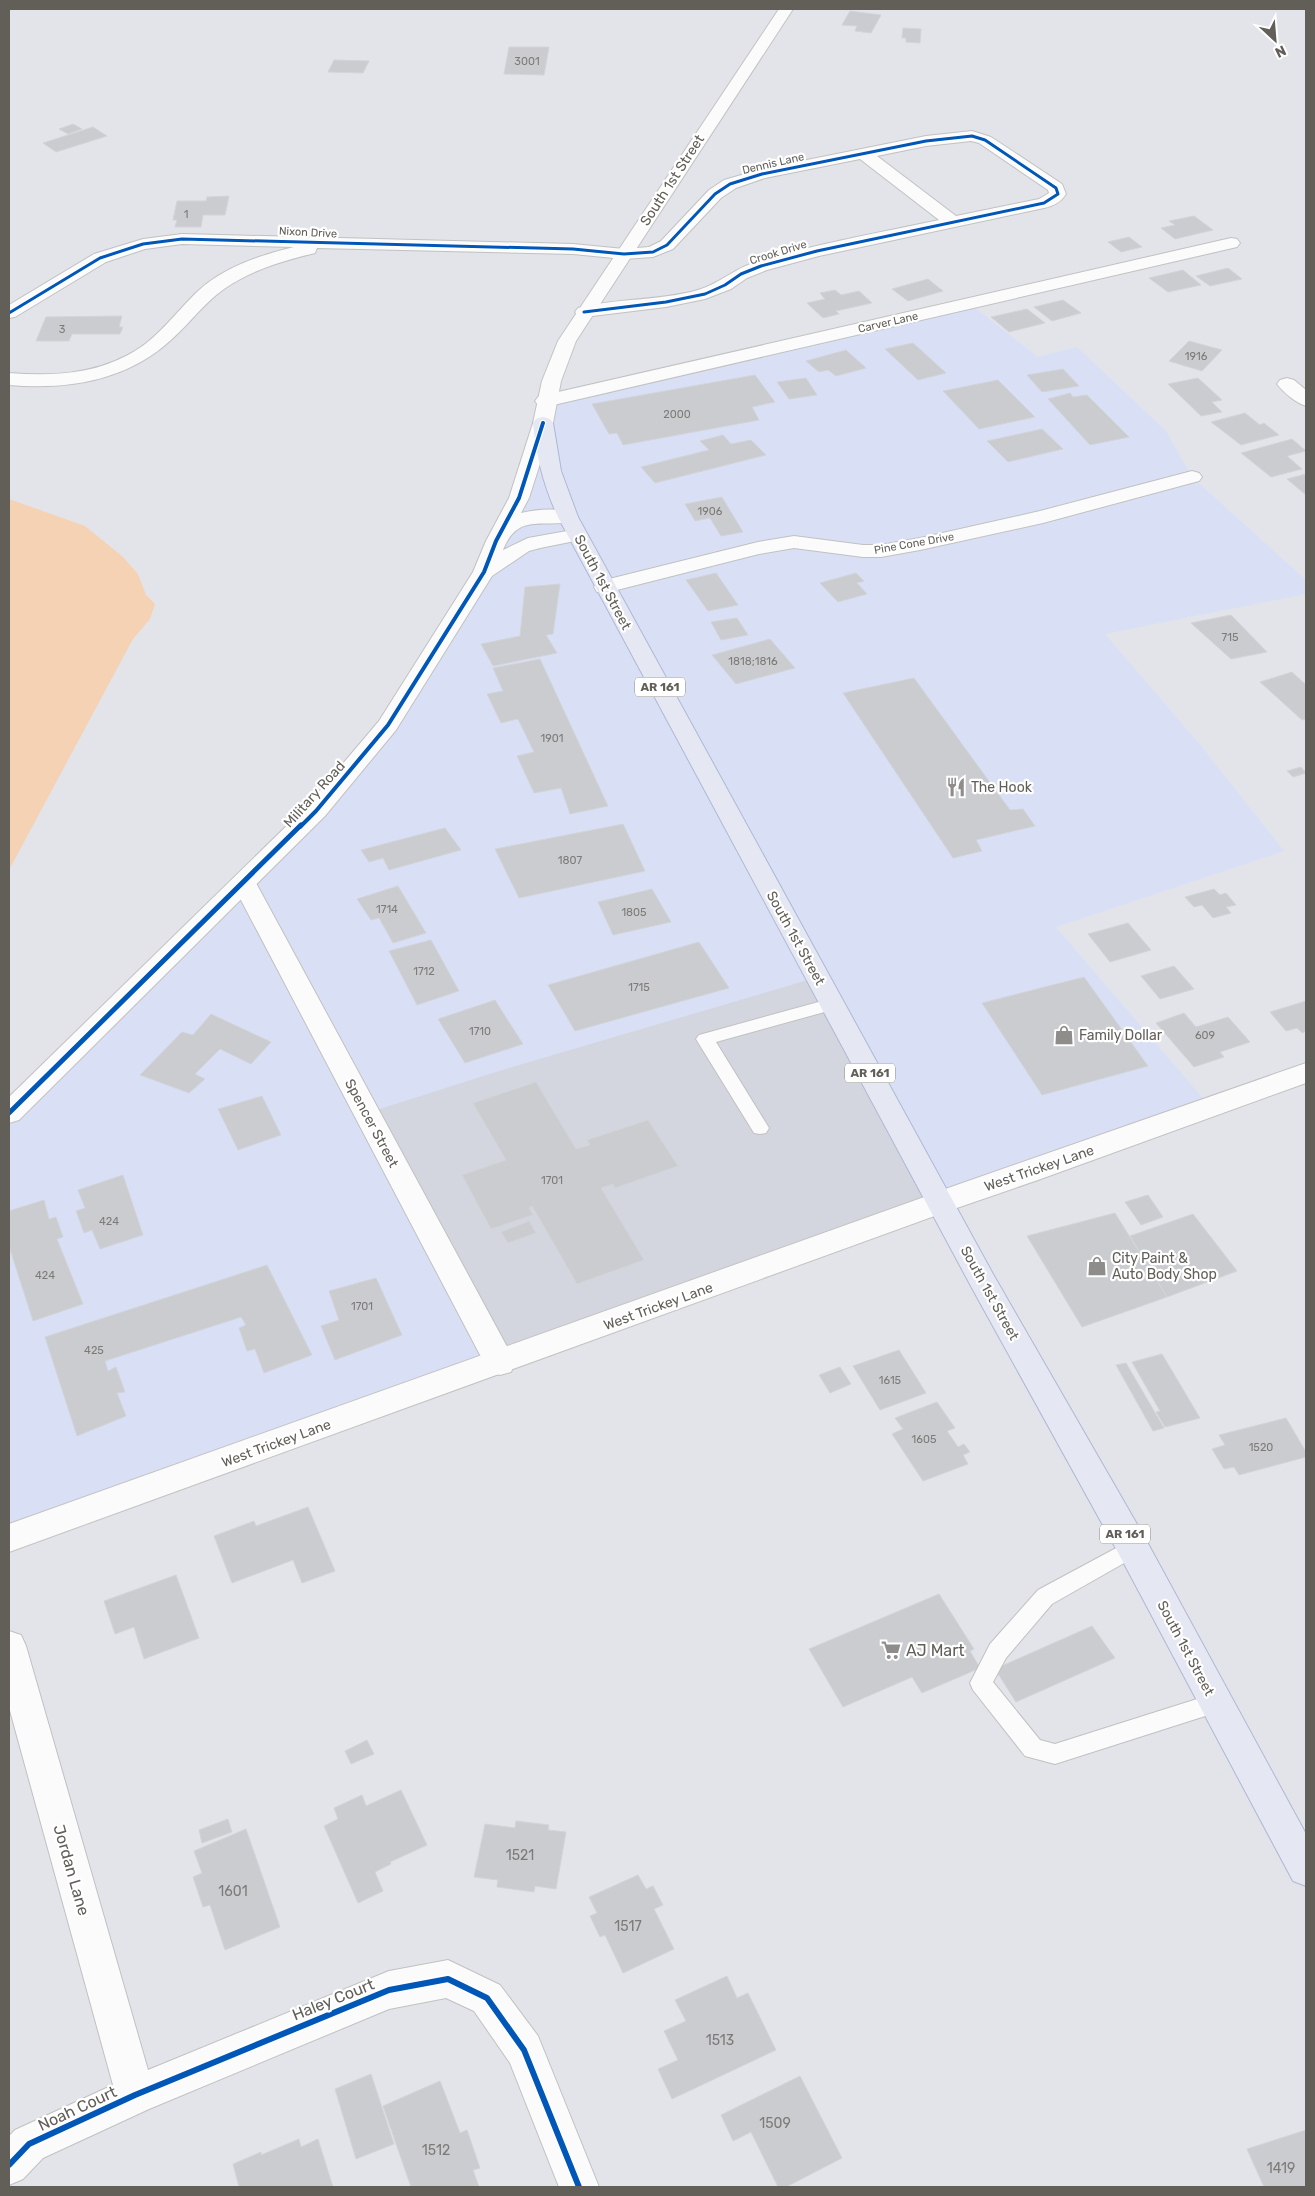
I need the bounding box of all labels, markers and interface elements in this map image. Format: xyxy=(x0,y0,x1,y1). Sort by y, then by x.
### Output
north arrow xyxy=(1250,15,1300,65)
text: N xyxy=(1272,41,1289,61)
house number: 3001 xyxy=(514,55,540,68)
street label: South 1st Street xyxy=(637,131,708,229)
street label: Dennis Lane xyxy=(741,150,805,177)
house number: 1 xyxy=(184,208,188,221)
street label: Nixon Drive xyxy=(279,224,337,241)
street label: Crook Drive xyxy=(748,238,808,267)
street label: Carver Lane xyxy=(857,309,919,336)
house number: 3 xyxy=(59,323,66,336)
house number: 1916 xyxy=(1185,350,1208,363)
house number: 2000 xyxy=(663,408,691,421)
house number: 1906 xyxy=(698,505,723,518)
street label: Pine Cone Drive xyxy=(873,530,955,557)
street label: South 1st Street xyxy=(570,532,635,633)
house number: 715 xyxy=(1222,631,1239,644)
house number: 1818;1816 xyxy=(728,655,778,668)
road number: AR 161 xyxy=(635,678,685,696)
house number: 1901 xyxy=(541,732,563,745)
street label: Military Road xyxy=(280,758,349,831)
restaurant icon: The Hook xyxy=(945,776,967,798)
place label: The Hook xyxy=(971,779,1033,796)
house number: 1807 xyxy=(558,854,583,867)
street label: South 1st Street xyxy=(763,888,829,989)
house number: 1714 xyxy=(376,903,398,916)
house number: 1805 xyxy=(621,906,647,919)
house number: 1712 xyxy=(413,965,435,978)
house number: 1715 xyxy=(628,981,650,994)
shop icon: Family Dollar xyxy=(1053,1024,1075,1046)
house number: 1710 xyxy=(469,1025,491,1038)
place label: Family Dollar xyxy=(1079,1027,1163,1044)
house number: 609 xyxy=(1195,1029,1215,1042)
road number: AR 161 xyxy=(845,1064,895,1082)
street label: Spencer Street xyxy=(341,1076,402,1171)
street label: West Trickey Lane xyxy=(982,1142,1096,1195)
house number: 1701 xyxy=(541,1174,563,1187)
house number: 424 xyxy=(99,1215,119,1228)
street label: South 1st Street xyxy=(957,1243,1023,1344)
place label: City Paint & Auto Body Shop xyxy=(1112,1250,1217,1283)
shop icon: City Paint & Auto Body Shop xyxy=(1086,1255,1108,1277)
house number: 424 xyxy=(35,1269,55,1282)
street label: West Trickey Lane xyxy=(601,1279,715,1334)
house number: 1701 xyxy=(351,1300,373,1313)
house number: 425 xyxy=(84,1344,104,1357)
house number: 1615 xyxy=(879,1374,902,1387)
street label: West Trickey Lane xyxy=(219,1416,333,1471)
house number: 1605 xyxy=(912,1433,937,1446)
house number: 1520 xyxy=(1249,1441,1273,1454)
road number: AR 161 xyxy=(1100,1525,1150,1544)
street label: South 1st Street xyxy=(1153,1598,1218,1699)
supermarket icon: AJ Mart xyxy=(880,1639,902,1661)
place label: AJ Mart xyxy=(906,1641,965,1660)
street label: Jordan Lane xyxy=(49,1822,94,1918)
house number: 1521 xyxy=(506,1847,534,1864)
house number: 1601 xyxy=(218,1883,248,1900)
house number: 1517 xyxy=(614,1918,642,1935)
street label: Haley Court xyxy=(289,1974,377,2025)
house number: 1513 xyxy=(706,2032,734,2049)
street label: Noah Court xyxy=(35,2082,120,2135)
house number: 1509 xyxy=(759,2115,791,2132)
house number: 1512 xyxy=(422,2142,450,2159)
house number: 1419 xyxy=(1267,2160,1295,2177)

